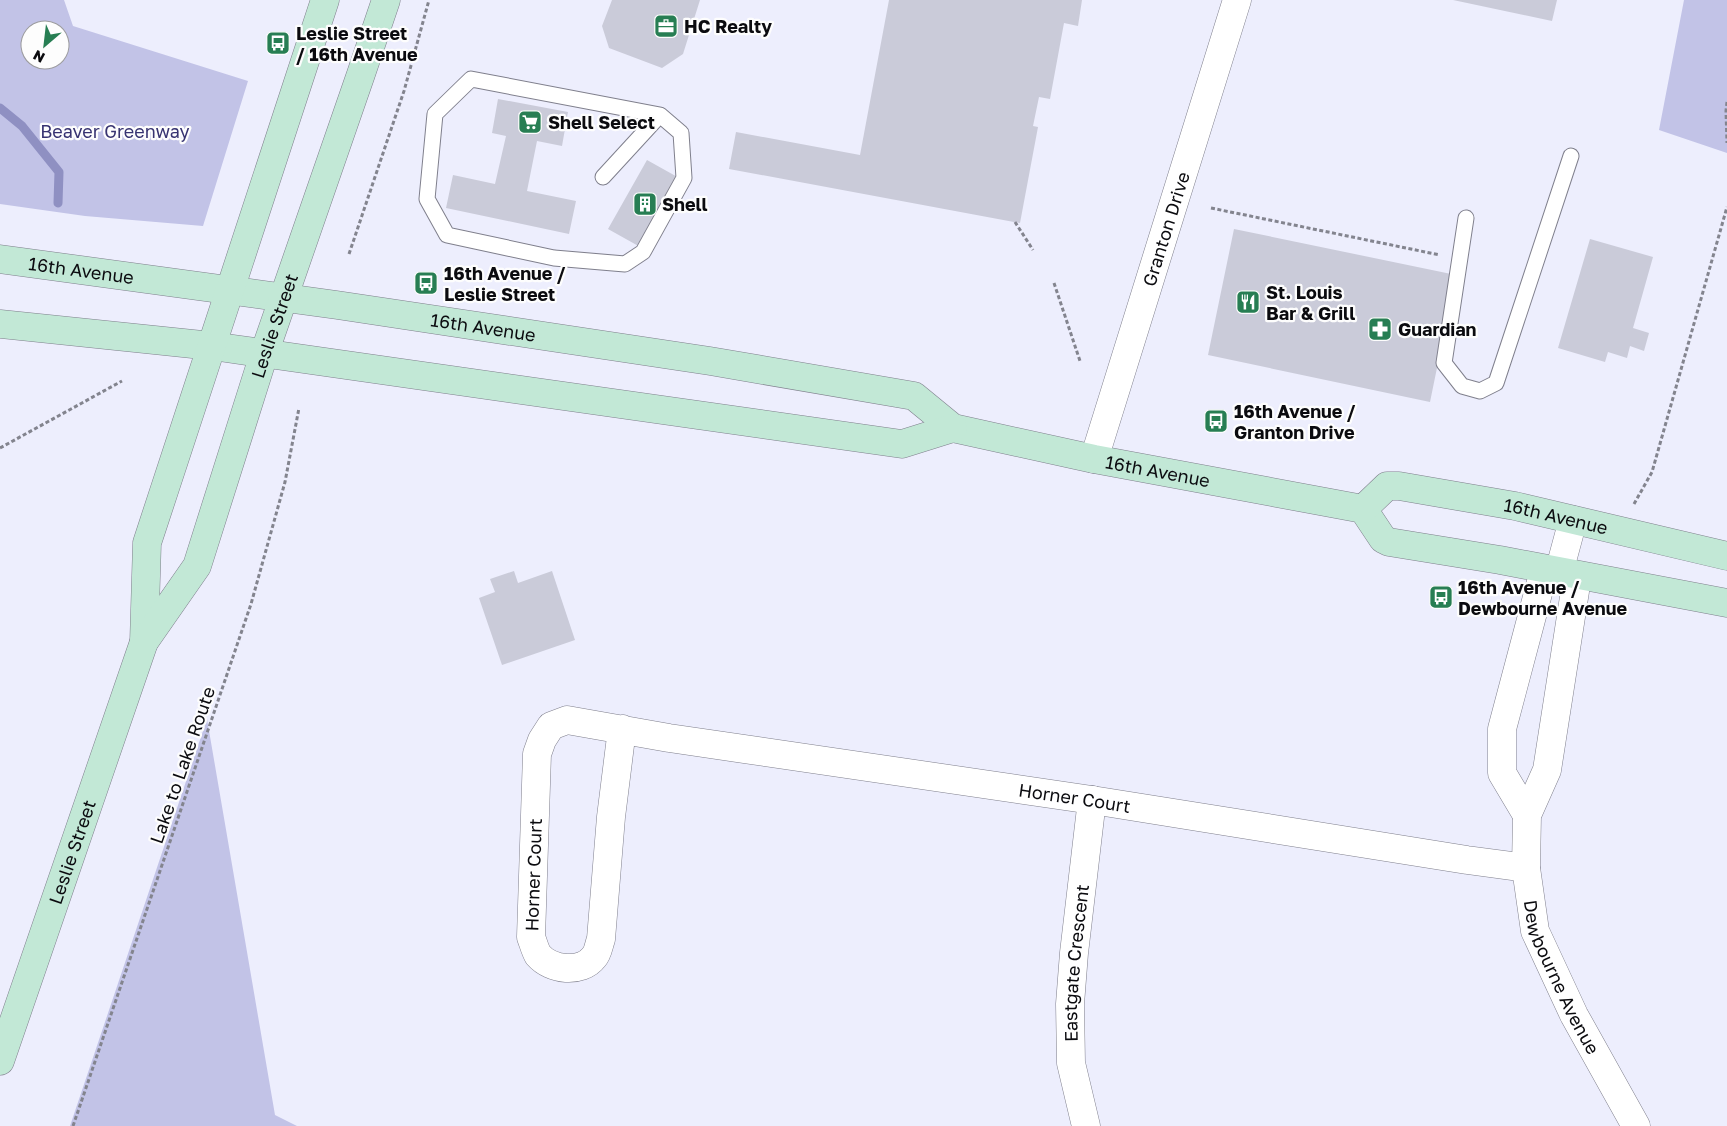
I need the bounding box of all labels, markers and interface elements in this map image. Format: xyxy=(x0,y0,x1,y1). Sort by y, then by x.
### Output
office icon: HC Realty xyxy=(653,13,679,39)
place label: HC Realty xyxy=(684,15,772,37)
north arrow xyxy=(20,20,70,70)
place label: Leslie Street / 16th Avenue xyxy=(296,22,418,65)
bus stop icon: Leslie Street / 16th Avenue xyxy=(265,30,291,56)
text: N xyxy=(30,47,47,67)
supermarket icon: Shell Select xyxy=(517,109,543,135)
place label: Shell Select xyxy=(548,111,655,133)
park label: Beaver Greenway xyxy=(40,120,190,142)
street label: Granton Drive xyxy=(1138,169,1194,289)
building icon: Shell xyxy=(632,191,658,217)
place label: Shell xyxy=(662,193,708,215)
street label: 16th Avenue xyxy=(27,252,135,288)
place label: 16th Avenue / Leslie Street xyxy=(444,262,566,305)
bus stop icon: 16th Avenue / Leslie Street xyxy=(413,270,439,296)
street label: Leslie Street xyxy=(246,271,302,381)
place label: St. Louis Bar & Grill xyxy=(1266,281,1355,324)
restaurant icon: St. Louis Bar & Grill xyxy=(1235,289,1261,315)
street label: 16th Avenue xyxy=(429,308,537,346)
pharmacy icon: Guardian xyxy=(1367,316,1393,342)
place label: Guardian xyxy=(1398,318,1477,340)
place label: 16th Avenue / Granton Drive xyxy=(1234,400,1356,443)
bus stop icon: 16th Avenue / Granton Drive xyxy=(1203,408,1229,434)
street label: 16th Avenue xyxy=(1104,450,1212,491)
street label: 16th Avenue xyxy=(1502,493,1610,539)
place label: 16th Avenue / Dewbourne Avenue xyxy=(1458,576,1627,619)
bus stop icon: 16th Avenue / Dewbourne Avenue xyxy=(1428,584,1454,610)
street label: Lake to Lake Route xyxy=(145,684,219,846)
street label: Horner Court xyxy=(1017,778,1132,817)
street label: Leslie Street xyxy=(44,797,100,907)
street label: Horner Court xyxy=(520,818,546,932)
street label: Eastgate Crescent xyxy=(1059,883,1093,1042)
street label: Dewbourne Avenue xyxy=(1520,898,1605,1058)

